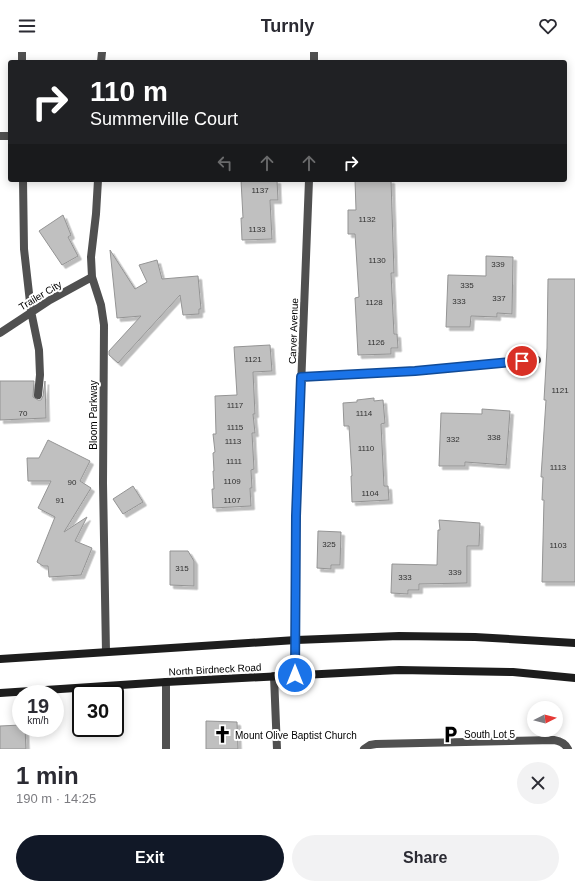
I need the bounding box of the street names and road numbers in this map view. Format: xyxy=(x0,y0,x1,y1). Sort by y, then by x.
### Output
street label: Trailer City xyxy=(17,278,64,312)
street label: Carver Avenue xyxy=(287,297,300,364)
street label: Bloom Parkway xyxy=(88,380,99,450)
street label: North Birdneck Road xyxy=(168,662,262,677)

